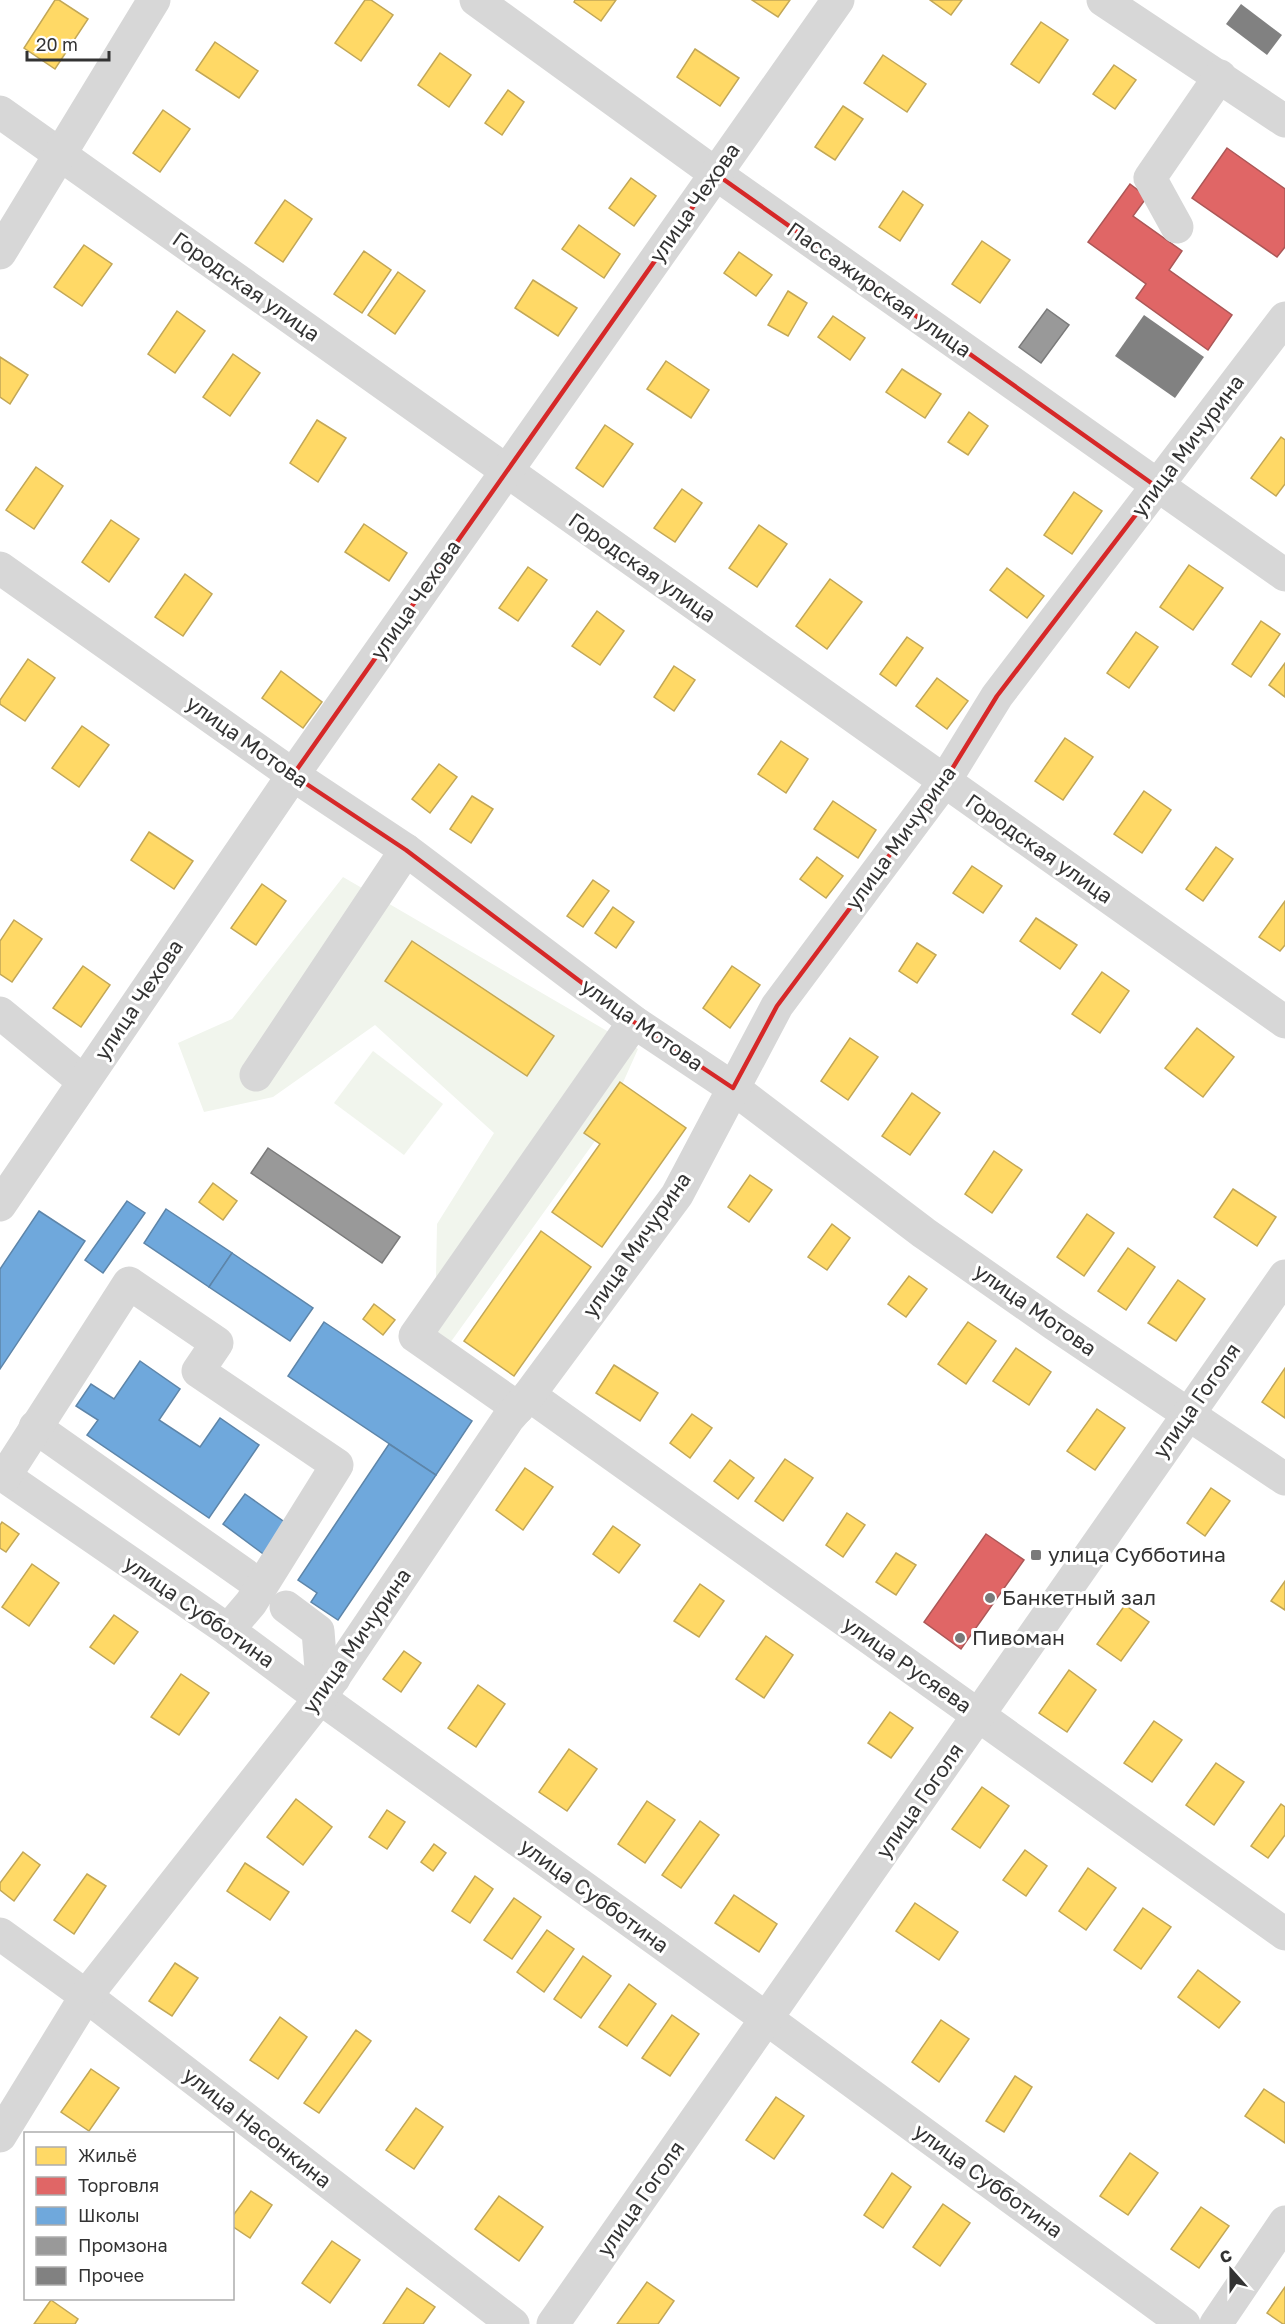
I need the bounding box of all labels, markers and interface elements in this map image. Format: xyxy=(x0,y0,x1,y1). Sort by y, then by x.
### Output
scale bar xyxy=(27,24,110,62)
text: 20 m xyxy=(36,33,78,55)
street label: улица Чехова xyxy=(643,138,745,267)
street label: Пассажирская улица xyxy=(782,216,977,363)
street label: Городская улица xyxy=(168,226,325,347)
street label: улица Мичурина xyxy=(1125,369,1249,522)
street label: Городская улица xyxy=(564,507,721,628)
street label: улица Чехова xyxy=(364,535,466,664)
street label: улица Мотова xyxy=(181,689,314,793)
street label: улица Мичурина xyxy=(839,760,961,914)
street label: Городская улица xyxy=(961,788,1118,909)
street label: улица Чехова xyxy=(88,934,188,1065)
street label: улица Мотова xyxy=(576,972,709,1076)
street label: улица Мичурина xyxy=(576,1167,696,1322)
street label: улица Мотова xyxy=(969,1257,1102,1361)
street label: улица Гоголя xyxy=(1147,1338,1246,1463)
place label: улица Субботина xyxy=(1048,1541,1226,1567)
marker: улица Субботина xyxy=(1029,1548,1043,1562)
street label: улица Субботина xyxy=(119,1549,280,1673)
street label: улица Мичурина xyxy=(296,1563,416,1718)
place label: Банкетный зал xyxy=(1002,1584,1156,1610)
marker: Банкетный зал xyxy=(983,1591,997,1605)
street label: улица Русяева xyxy=(838,1610,977,1718)
place label: Пивоман xyxy=(972,1624,1065,1650)
marker: Пивоман xyxy=(953,1631,967,1645)
street label: улица Гоголя xyxy=(870,1738,969,1863)
street label: улица Субботина xyxy=(515,1832,674,1958)
street label: улица Насонкина xyxy=(178,2061,337,2193)
street label: улица Субботина xyxy=(909,2117,1068,2243)
legend xyxy=(24,2132,234,2300)
street label: улица Гоголя xyxy=(591,2136,690,2261)
text: Жильё xyxy=(78,2144,137,2166)
text: Торговля xyxy=(78,2174,159,2196)
text: Школы xyxy=(78,2204,140,2226)
text: Промзона xyxy=(78,2234,168,2256)
north arrow xyxy=(1201,2240,1261,2300)
text: С xyxy=(1217,2245,1235,2267)
text: Прочее xyxy=(78,2264,144,2286)

